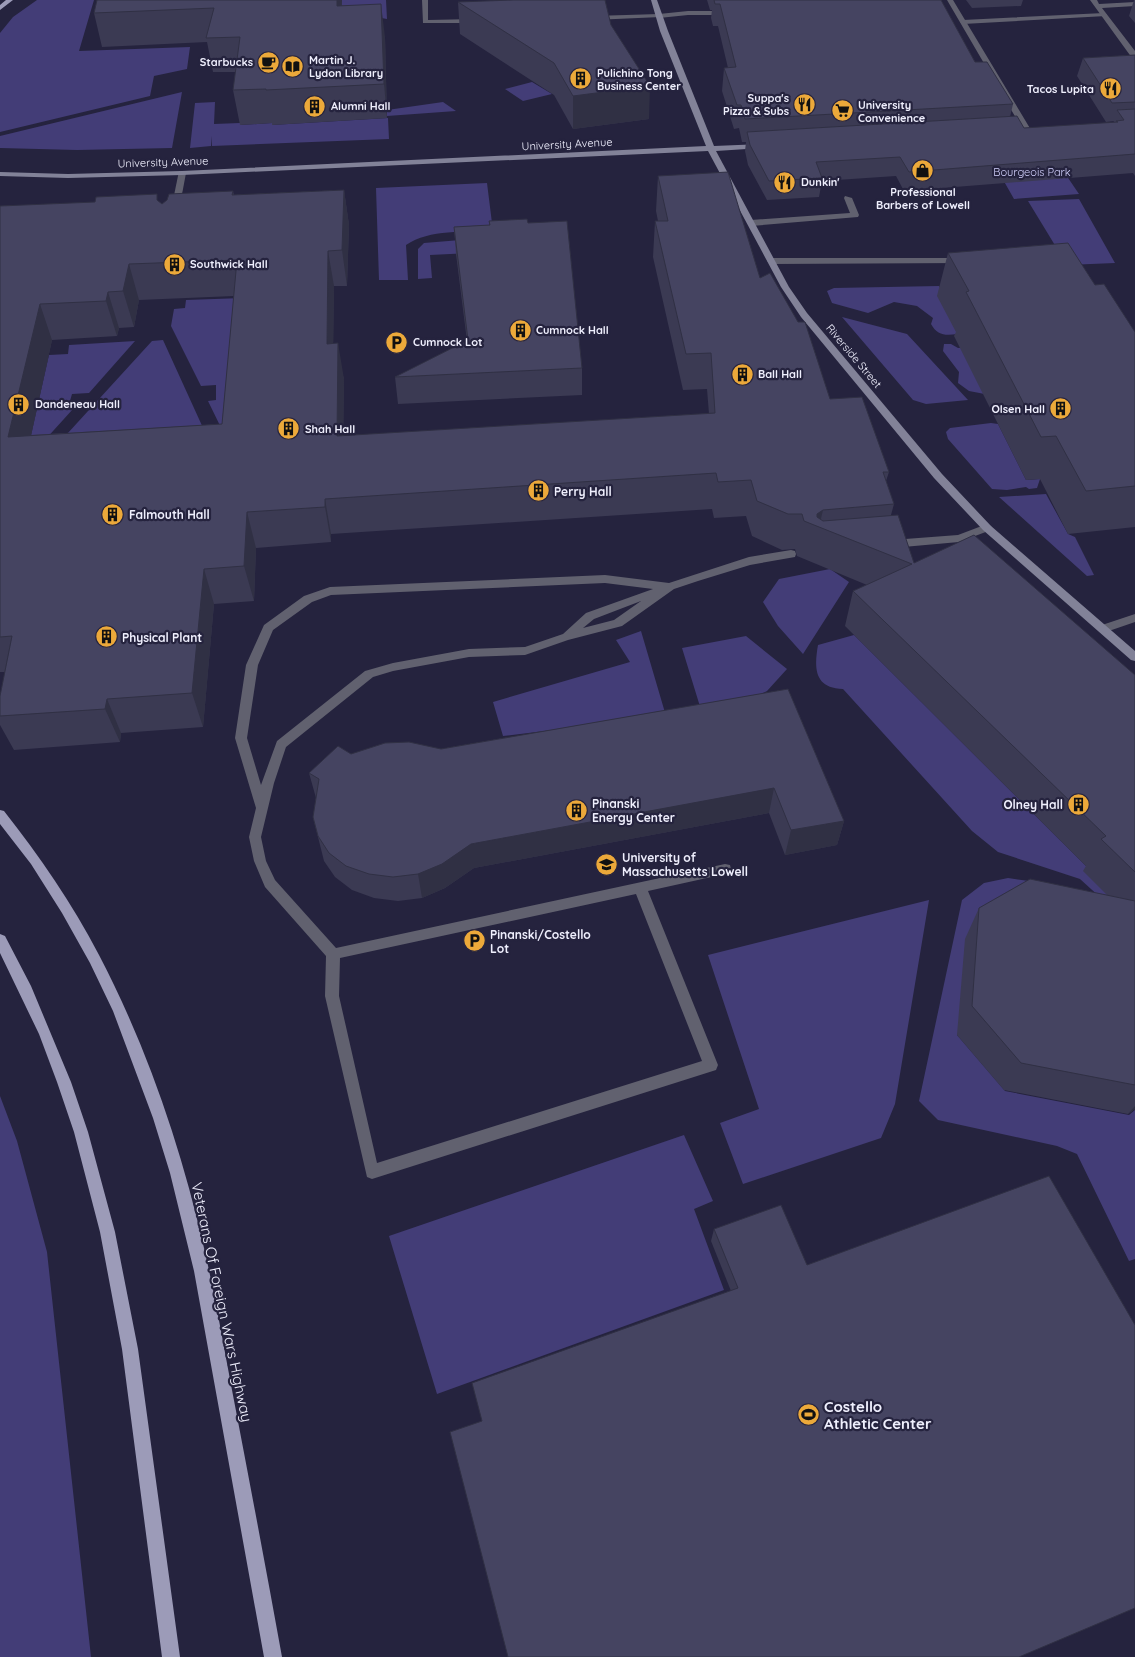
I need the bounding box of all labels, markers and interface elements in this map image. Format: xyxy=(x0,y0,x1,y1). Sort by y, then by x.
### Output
cafe icon: Starbucks xyxy=(257,50,281,74)
place label: Martin J. Lydon Library xyxy=(309,53,383,80)
library icon: Martin J. Lydon Library xyxy=(281,54,305,78)
place label: Starbucks xyxy=(200,55,253,69)
place label: Pulichino Tong Business Center xyxy=(597,66,681,93)
building icon: Pulichino Tong Business Center xyxy=(569,67,593,91)
restaurant icon: Tacos Lupita xyxy=(1098,77,1122,101)
place label: Tacos Lupita xyxy=(1027,82,1094,96)
place label: Suppa's Pizza & Subs xyxy=(723,91,789,118)
restaurant icon: Suppa's Pizza & Subs xyxy=(793,92,817,116)
building icon: Alumni Hall xyxy=(303,94,327,118)
place label: University Convenience xyxy=(858,98,926,125)
place label: Alumni Hall xyxy=(331,99,391,113)
supermarket icon: University Convenience xyxy=(830,99,854,123)
street label: University Avenue xyxy=(521,135,613,153)
street label: University Avenue xyxy=(117,153,209,171)
shop icon: Professional Barbers of Lowell xyxy=(911,159,935,183)
park label: Bourgeois Park xyxy=(993,165,1071,179)
restaurant icon: Dunkin' xyxy=(773,170,797,194)
place label: Dunkin' xyxy=(801,175,840,189)
place label: Professional Barbers of Lowell xyxy=(876,185,970,212)
building icon: Southwick Hall xyxy=(162,252,186,276)
place label: Southwick Hall xyxy=(190,257,268,271)
building icon: Cumnock Hall xyxy=(508,318,532,342)
street label: Riverside Street xyxy=(823,321,885,391)
place label: Cumnock Hall xyxy=(536,323,609,337)
parking icon: Cumnock Lot xyxy=(385,330,409,354)
place label: Cumnock Lot xyxy=(413,335,483,349)
building icon: Ball Hall xyxy=(730,362,754,386)
place label: Ball Hall xyxy=(758,367,802,381)
building icon: Dandeneau Hall xyxy=(7,392,31,416)
place label: Dandeneau Hall xyxy=(35,397,120,411)
building icon: Olsen Hall xyxy=(1049,397,1073,421)
place label: Olsen Hall xyxy=(991,402,1045,416)
building icon: Shah Hall xyxy=(277,417,301,441)
place label: Shah Hall xyxy=(305,422,355,436)
building icon: Perry Hall xyxy=(526,479,550,503)
place label: Perry Hall xyxy=(554,484,612,499)
building icon: Falmouth Hall xyxy=(101,502,125,526)
place label: Falmouth Hall xyxy=(129,507,210,522)
building icon: Physical Plant xyxy=(94,625,118,649)
place label: Physical Plant xyxy=(122,630,202,645)
building icon: Olney Hall xyxy=(1067,792,1091,816)
place label: Pinanski Energy Center xyxy=(592,796,675,825)
place label: Olney Hall xyxy=(1003,797,1063,812)
building icon: Pinanski Energy Center xyxy=(564,798,588,822)
place label: University of Massachusetts Lowell xyxy=(622,850,748,879)
school or university icon: University of Massachusetts Lowell xyxy=(594,852,618,876)
place label: Pinanski/Costello Lot xyxy=(490,927,591,956)
parking icon: Pinanski/Costello Lot xyxy=(462,929,486,953)
street label: Veterans Of Foreign Wars Highway xyxy=(187,1180,257,1424)
place label: Costello Athletic Center xyxy=(824,1397,932,1433)
sports icon: Costello Athletic Center xyxy=(796,1403,820,1427)

